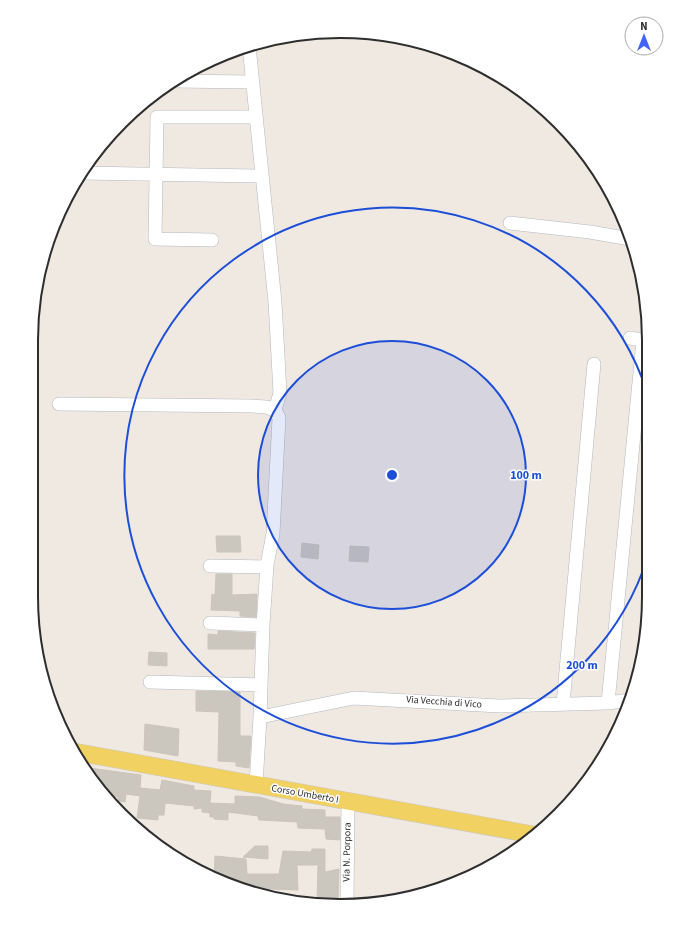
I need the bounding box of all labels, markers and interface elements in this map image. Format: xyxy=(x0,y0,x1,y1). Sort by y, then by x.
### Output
north arrow xyxy=(624,16,664,56)
text: N xyxy=(640,19,648,34)
text: 100 m xyxy=(510,467,542,484)
centre of rings xyxy=(385,468,399,482)
text: 200 m xyxy=(566,657,598,674)
street label: Via Vecchia di Vico xyxy=(406,692,482,712)
street label: Corso Umberto I xyxy=(270,781,340,807)
street label: Via N. Porpora xyxy=(339,822,355,882)

